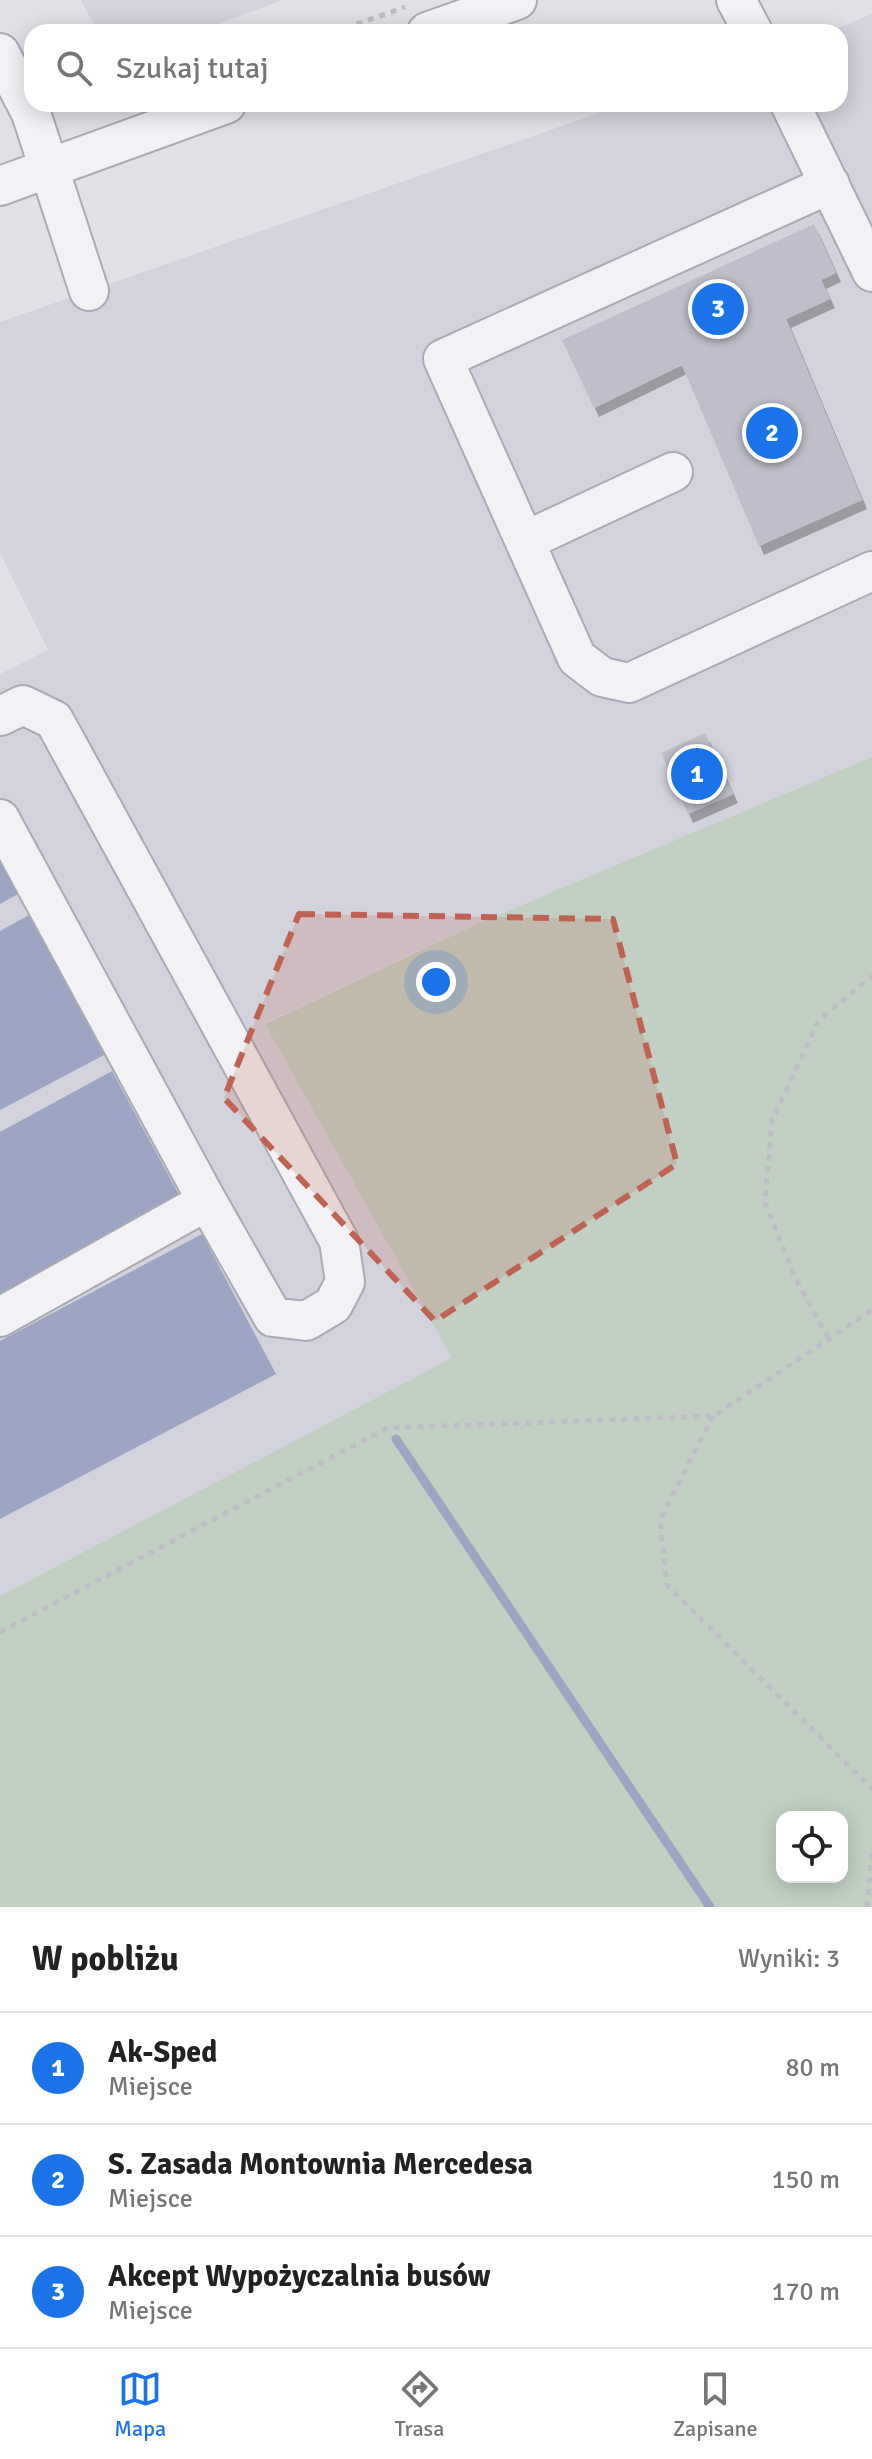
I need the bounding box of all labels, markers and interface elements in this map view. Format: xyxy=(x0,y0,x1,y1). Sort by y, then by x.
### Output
search box xyxy=(24,24,848,112)
icon: search xyxy=(52,46,96,90)
text: Szukaj tutaj xyxy=(116,50,269,87)
pin: 3 xyxy=(692,279,744,339)
pin: 2 xyxy=(746,403,798,463)
pin: 1 xyxy=(671,744,723,804)
your location xyxy=(416,962,456,1002)
map controls xyxy=(776,1811,848,1883)
button: locate xyxy=(776,1811,848,1883)
text: W pobliżu xyxy=(32,1938,179,1980)
text: Wyniki: 3 xyxy=(738,1943,840,1975)
text: Ak-Sped xyxy=(108,2034,217,2071)
text: 1 xyxy=(51,2052,65,2084)
text: 80 m xyxy=(785,2052,840,2084)
text: Miejsce xyxy=(108,2071,193,2103)
text: S. Zasada Montownia Mercedesa xyxy=(108,2146,533,2183)
text: 2 xyxy=(51,2164,65,2196)
text: 150 m xyxy=(771,2164,840,2196)
text: Miejsce xyxy=(108,2183,193,2215)
text: Akcept Wypożyczalnia busów xyxy=(108,2258,491,2295)
text: 3 xyxy=(51,2276,65,2308)
text: 170 m xyxy=(771,2276,840,2308)
text: Miejsce xyxy=(108,2295,193,2327)
tab: Mapa xyxy=(114,2367,166,2442)
tab: Trasa xyxy=(395,2367,444,2442)
tab: Zapisane xyxy=(673,2367,758,2442)

